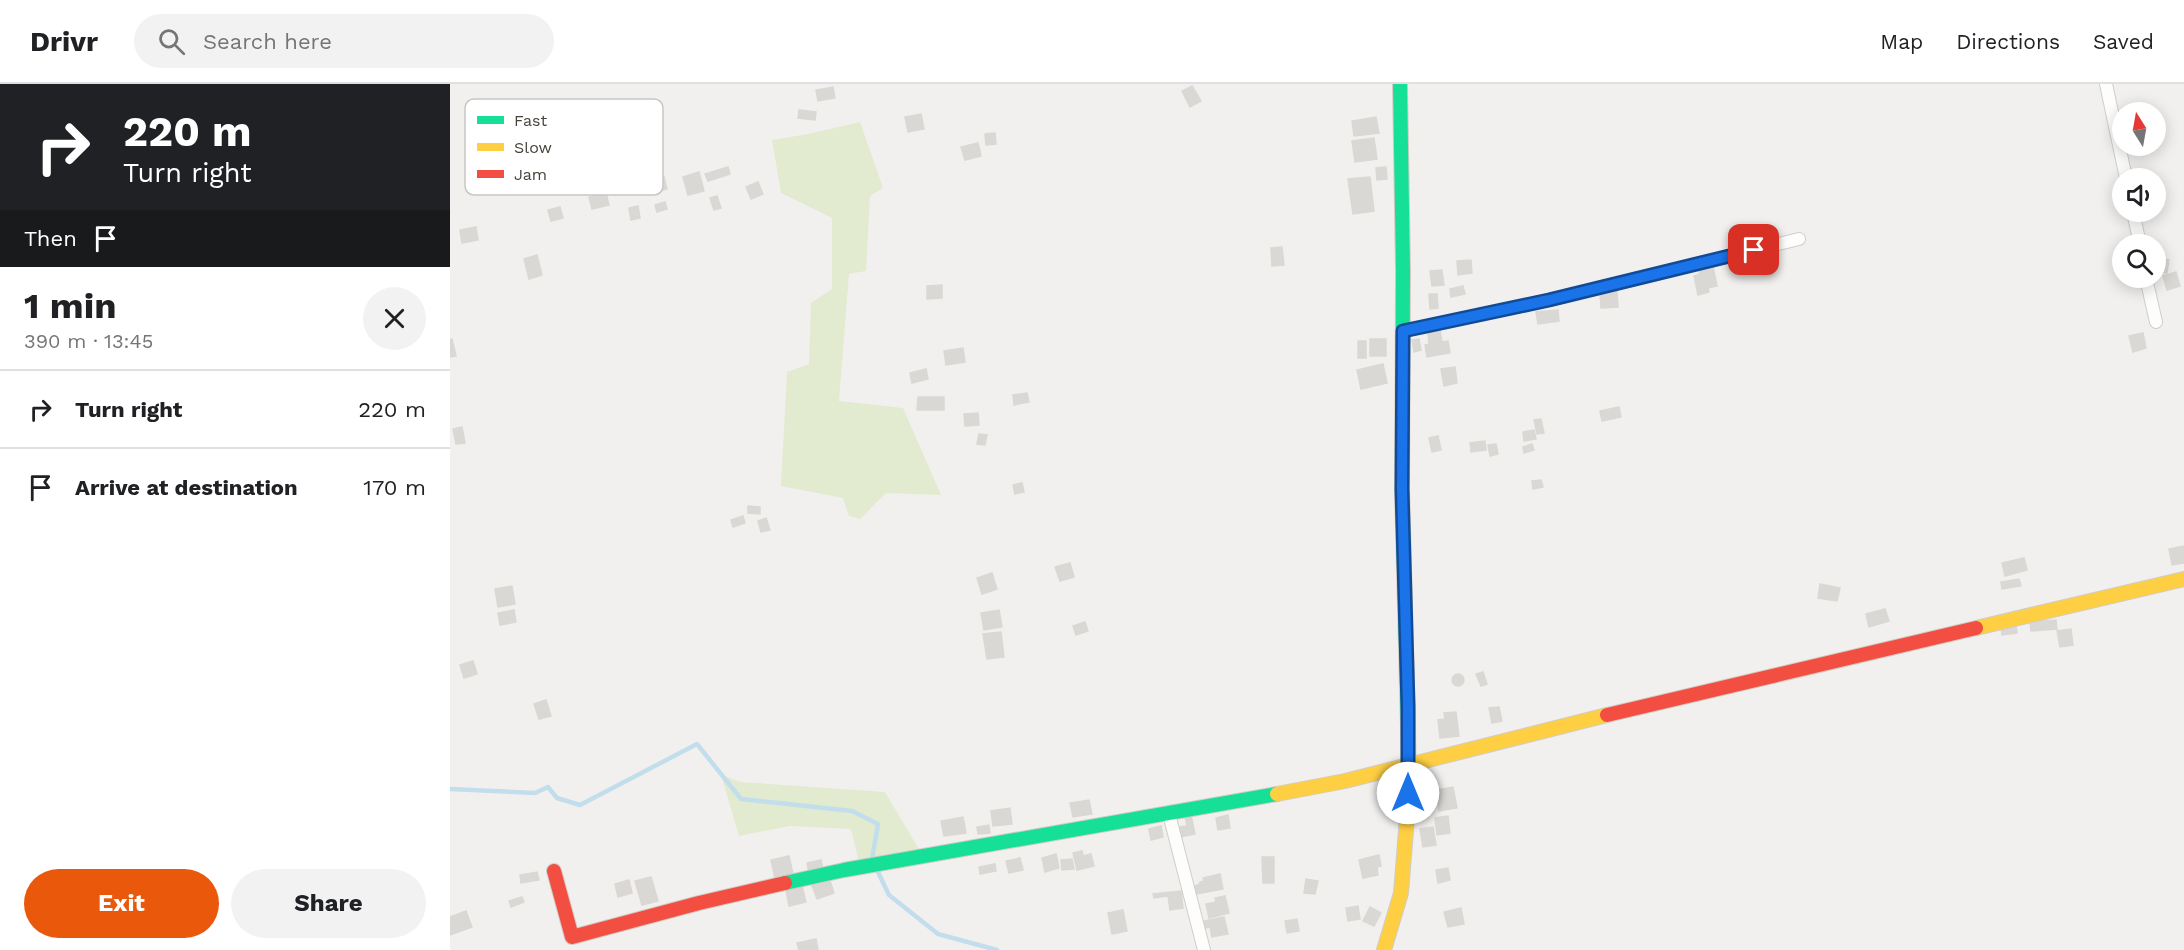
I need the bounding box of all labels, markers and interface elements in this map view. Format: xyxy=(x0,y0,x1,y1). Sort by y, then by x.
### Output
search box xyxy=(134,14,554,68)
text: Drivr xyxy=(30,25,98,58)
icon: search xyxy=(155,25,188,58)
text: Search here xyxy=(203,29,332,54)
text: Map xyxy=(1880,29,1923,54)
text: Directions xyxy=(1956,29,2060,54)
text: Saved xyxy=(2093,29,2154,54)
legend xyxy=(465,99,663,195)
north arrow xyxy=(2112,102,2166,156)
map controls xyxy=(2112,102,2166,288)
text: 220 m xyxy=(123,107,252,156)
icon: right xyxy=(24,108,102,186)
text: Fast xyxy=(514,111,547,130)
text: Slow xyxy=(514,138,552,157)
text: Turn right xyxy=(123,157,252,189)
text: Jam xyxy=(514,165,547,184)
button: sound xyxy=(2112,168,2166,222)
icon: arrive xyxy=(89,222,122,255)
pin xyxy=(1728,224,1779,275)
text: Then xyxy=(24,226,77,251)
icon: arrive xyxy=(1737,233,1770,266)
button: search xyxy=(2112,234,2166,288)
text: 1 min xyxy=(24,285,116,327)
button: close xyxy=(363,287,426,350)
text: 390 m · 13:45 xyxy=(24,329,153,353)
icon: right xyxy=(24,393,57,426)
text: Turn right xyxy=(75,397,182,422)
text: 220 m xyxy=(358,397,426,422)
icon: arrive xyxy=(24,471,57,504)
text: Arrive at destination xyxy=(75,475,298,500)
text: 170 m xyxy=(363,475,426,500)
position arrow xyxy=(1376,761,1440,825)
button: Exit xyxy=(24,869,219,938)
button: Share xyxy=(231,869,426,938)

